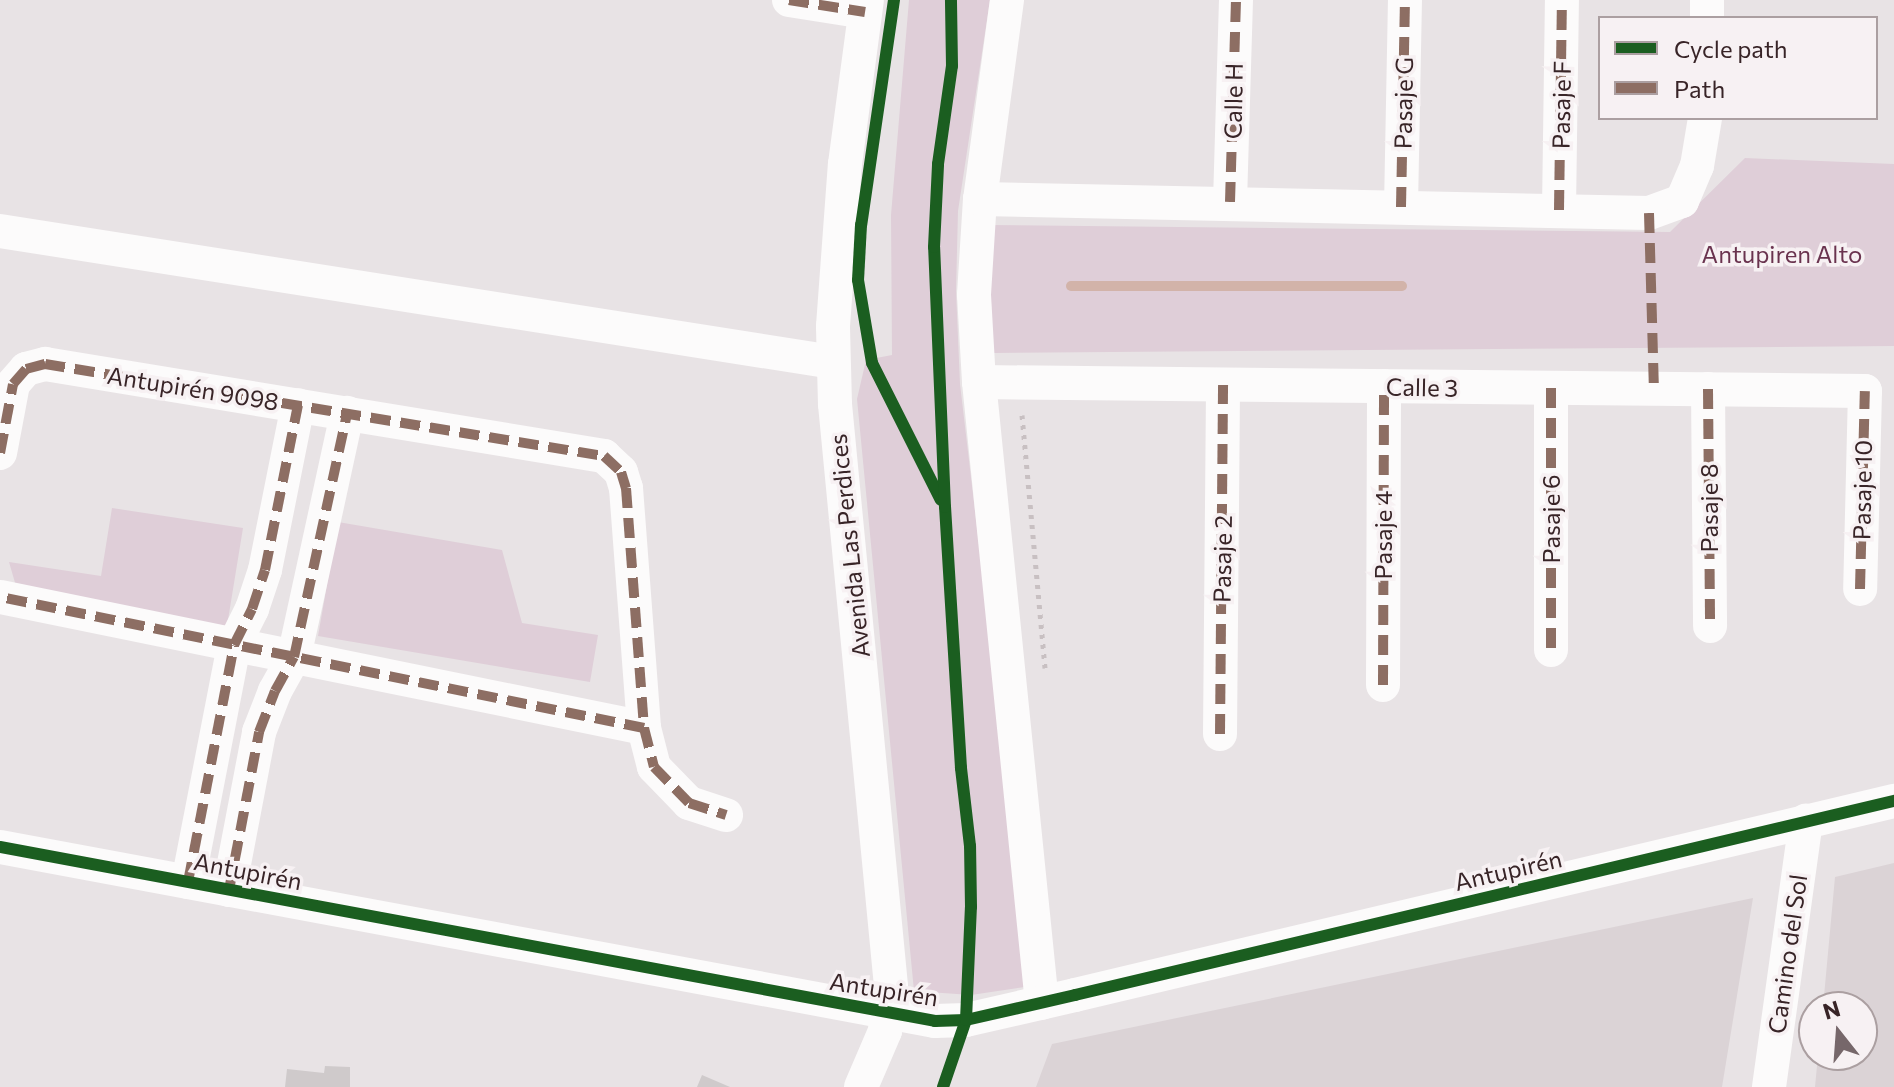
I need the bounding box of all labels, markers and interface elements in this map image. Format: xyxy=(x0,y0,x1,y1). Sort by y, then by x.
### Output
legend xyxy=(1598,16,1878,120)
text: Cycle path xyxy=(1674,34,1788,63)
street label: Pasaje G xyxy=(1388,57,1418,149)
street label: Pasaje F xyxy=(1546,61,1576,149)
street label: Calle H xyxy=(1218,63,1248,139)
text: Path xyxy=(1674,74,1725,103)
park label: Antupiren Alto xyxy=(1702,240,1862,268)
street label: Antupirén 9098 xyxy=(105,360,281,416)
street label: Calle 3 xyxy=(1386,372,1458,402)
street label: Avenida Las Perdices xyxy=(823,433,875,659)
street label: Pasaje 10 xyxy=(1847,440,1877,540)
street label: Pasaje 8 xyxy=(1695,463,1723,553)
street label: Pasaje 6 xyxy=(1537,474,1565,564)
street label: Pasaje 4 xyxy=(1369,491,1397,579)
street label: Pasaje 2 xyxy=(1207,515,1237,603)
street label: Antupirén xyxy=(1451,844,1565,896)
street label: Antupirén xyxy=(192,846,304,896)
street label: Camino del Sol xyxy=(1762,873,1812,1035)
street label: Antupirén xyxy=(828,966,940,1012)
north arrow xyxy=(1798,991,1878,1071)
text: N xyxy=(1820,994,1843,1025)

